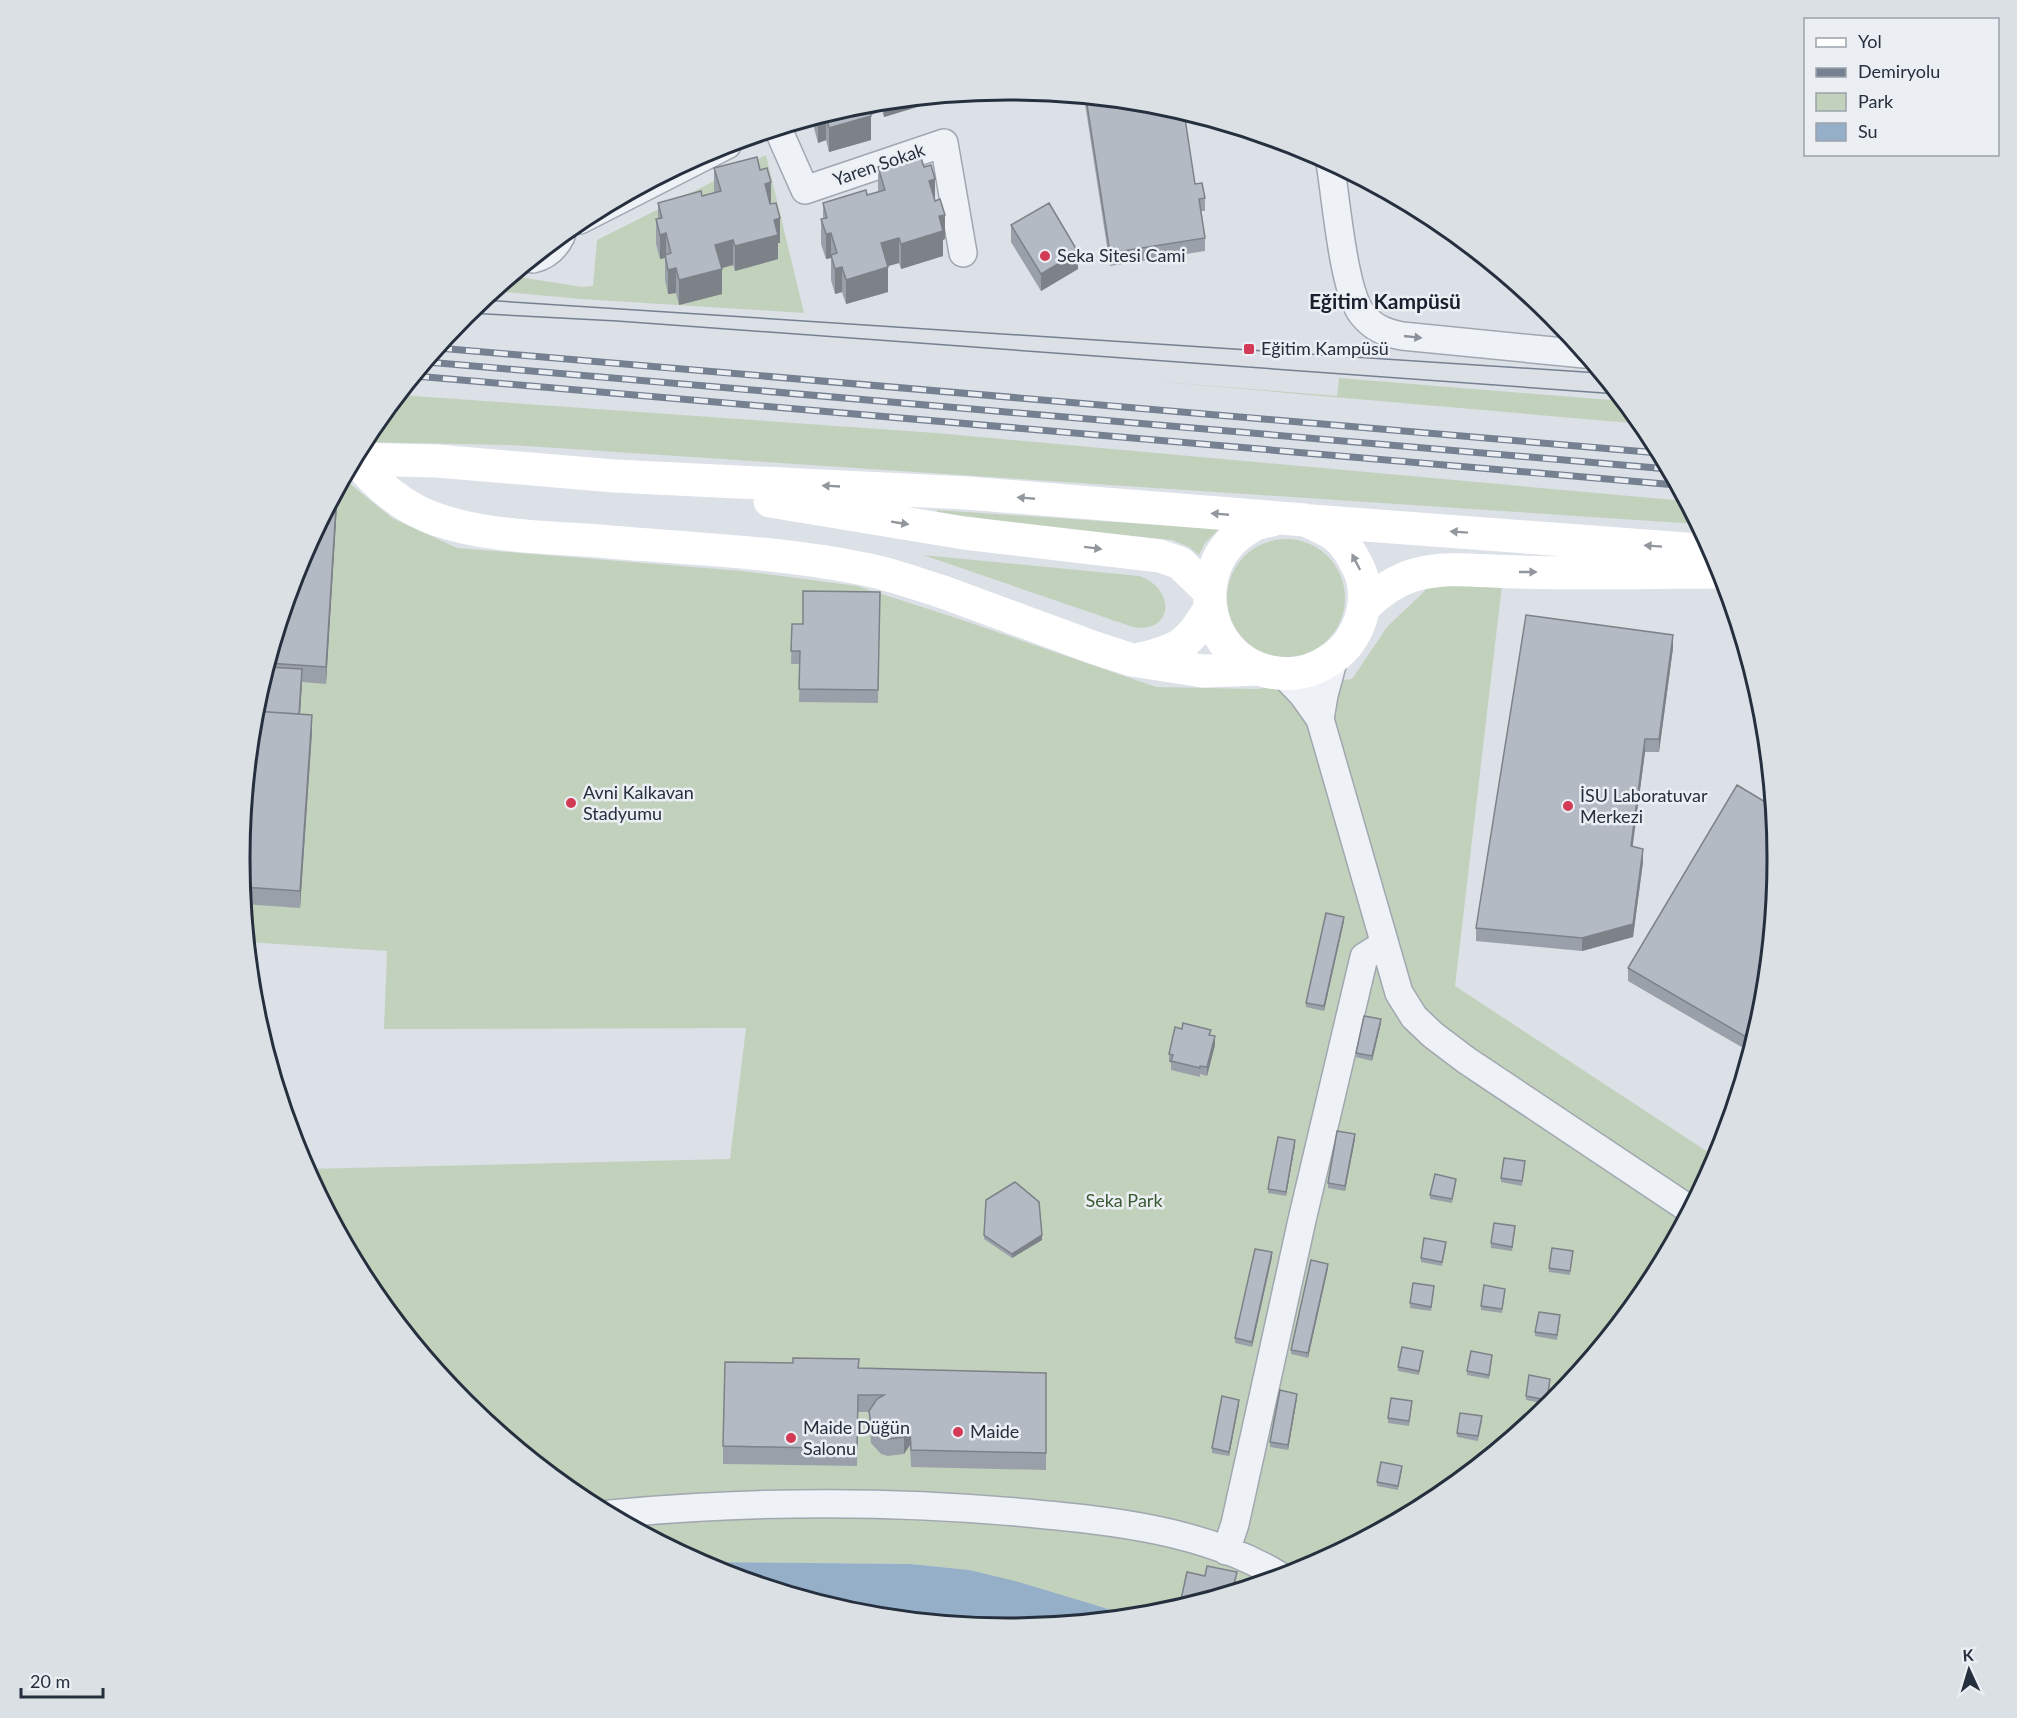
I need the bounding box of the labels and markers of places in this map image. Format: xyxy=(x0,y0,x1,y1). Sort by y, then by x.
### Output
place label: Seka Sitesi Cami xyxy=(1057,244,1186,266)
marker: Seka Sitesi Cami xyxy=(1038,249,1052,263)
place label: Eğitim Kampüsü xyxy=(1261,337,1389,359)
marker: Eğitim Kampüsü xyxy=(1242,342,1256,356)
place label: Avni Kalkavan Stadyumu xyxy=(583,781,694,824)
place label: İSU Laboratuvar Merkezi xyxy=(1580,784,1708,827)
marker: Avni Kalkavan Stadyumu xyxy=(564,796,578,810)
marker: İSU Laboratuvar Merkezi xyxy=(1561,799,1575,813)
place label: Maide Düğün Salonu xyxy=(803,1416,910,1459)
place label: Maide xyxy=(970,1420,1019,1442)
marker: Maide xyxy=(951,1425,965,1439)
marker: Maide Düğün Salonu xyxy=(784,1431,798,1445)

